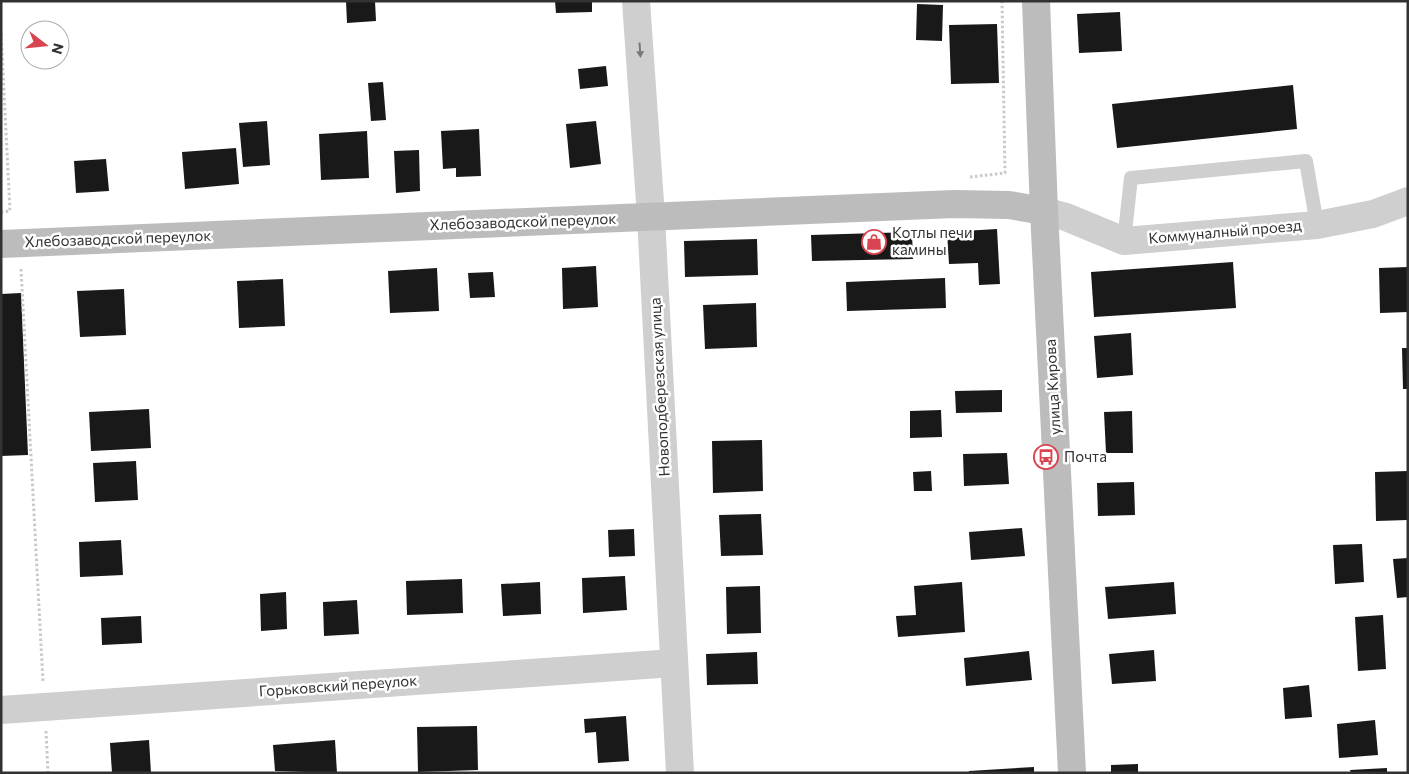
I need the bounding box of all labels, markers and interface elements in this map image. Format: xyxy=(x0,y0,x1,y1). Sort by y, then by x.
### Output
north arrow xyxy=(20,20,70,70)
text: N xyxy=(48,41,68,56)
one-way arrow xyxy=(636,42,644,58)
street label: Хлебозаводской переулок xyxy=(429,209,617,233)
street label: Коммуналный проезд xyxy=(1148,215,1302,247)
place label: Котлы печи камины xyxy=(892,223,973,258)
street label: Хлебозаводской переулок xyxy=(24,226,212,250)
shop icon: Котлы печи камины xyxy=(861,229,887,255)
street label: Новоподберезская улица xyxy=(645,297,673,477)
street label: улица Кирова xyxy=(1041,339,1064,435)
bus stop icon: Почта xyxy=(1033,444,1059,470)
place label: Почта xyxy=(1064,447,1107,465)
street label: Горьковский переулок xyxy=(258,670,418,700)

